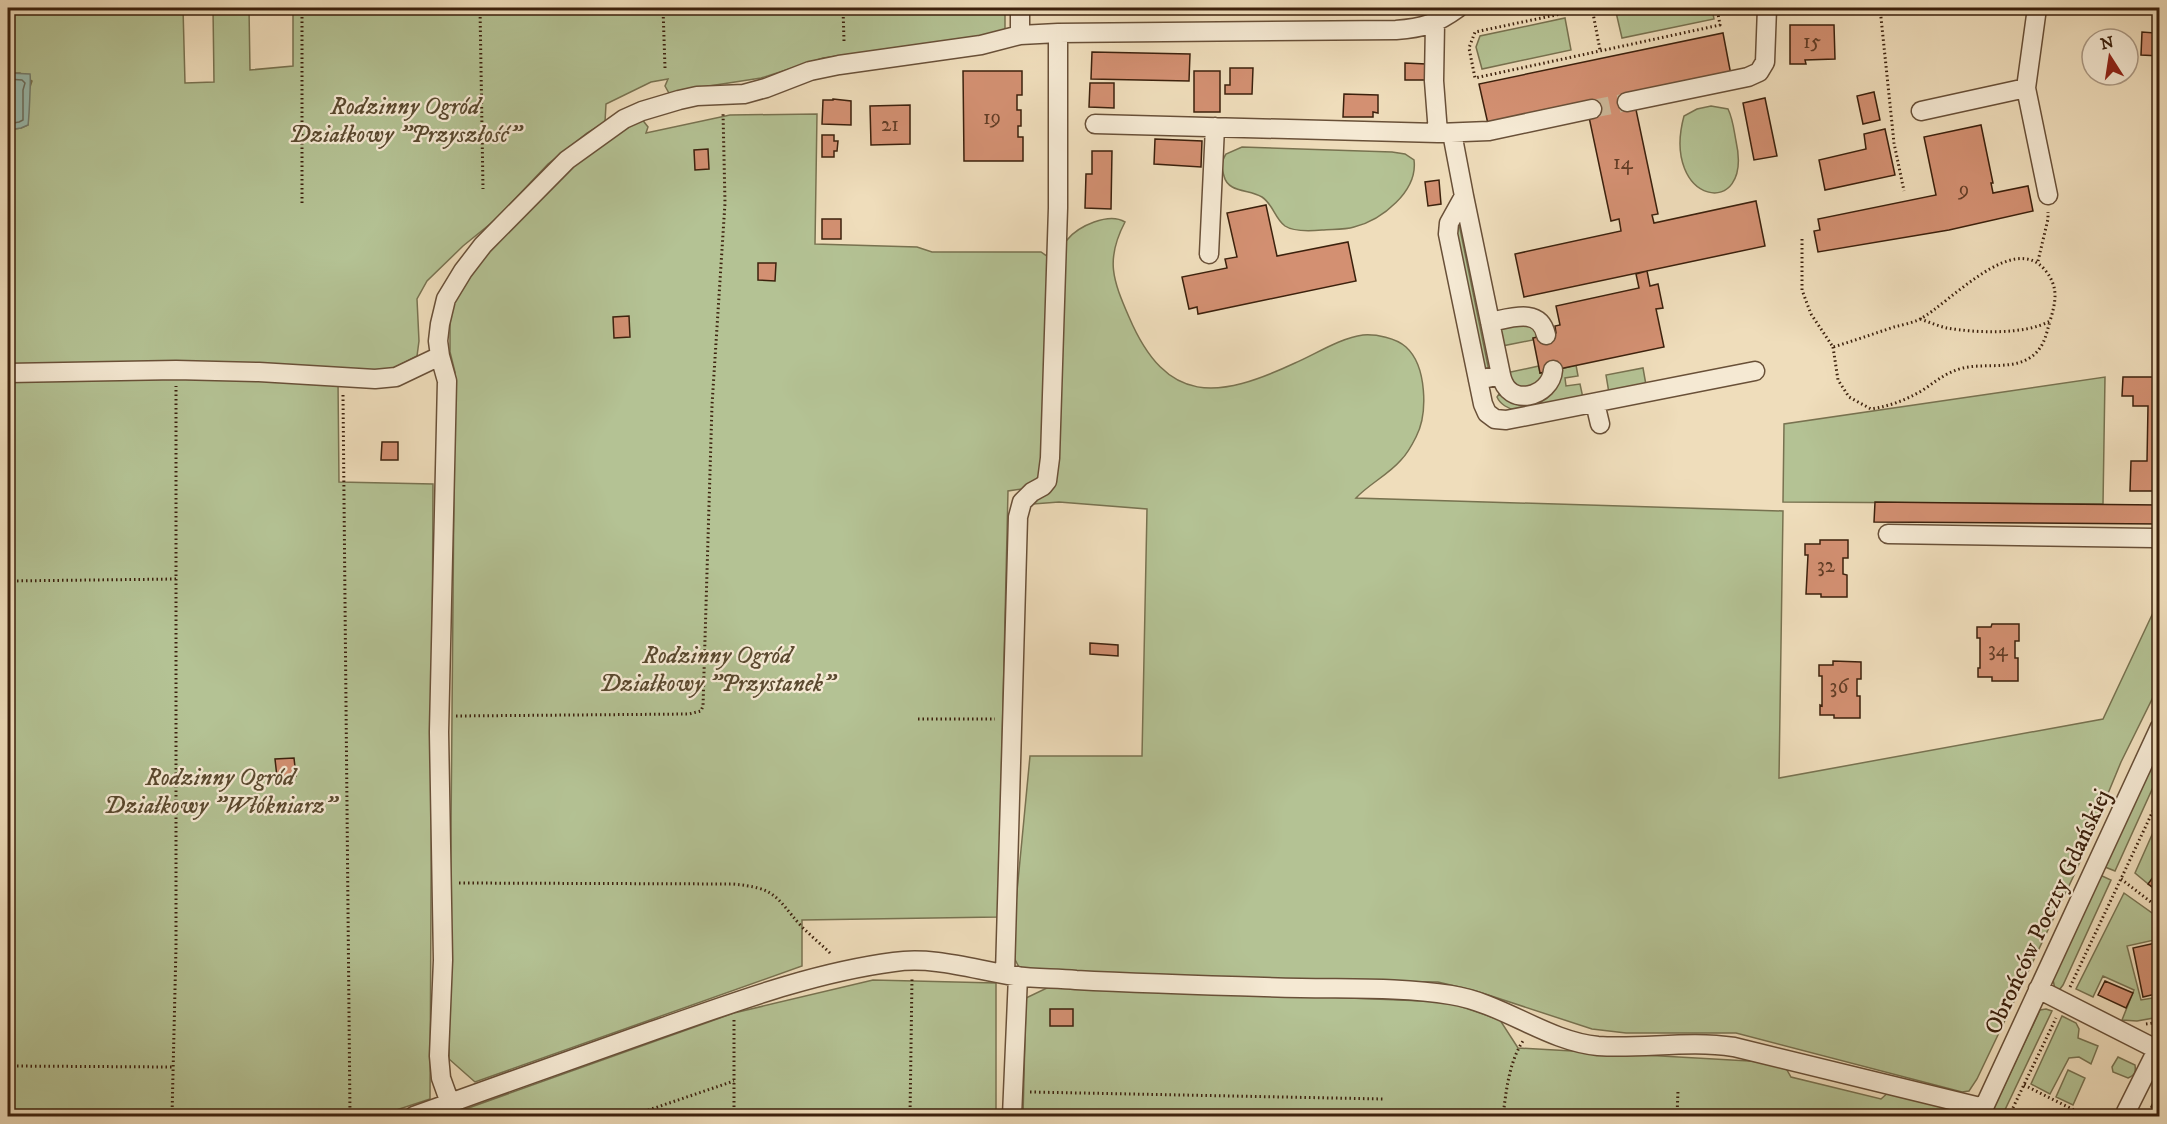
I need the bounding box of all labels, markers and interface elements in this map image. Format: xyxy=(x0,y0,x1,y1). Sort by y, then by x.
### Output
north arrow xyxy=(2080,27,2140,87)
house number: 15 xyxy=(1803,29,1821,55)
text: N xyxy=(2099,32,2116,54)
park label: Rodzinny Ogród Działkowy "Przyszłość" xyxy=(289,92,524,150)
house number: 19 xyxy=(983,105,1001,131)
house number: 21 xyxy=(881,112,899,138)
house number: 14 xyxy=(1613,150,1634,176)
house number: 9 xyxy=(1958,177,1969,203)
house number: 32 xyxy=(1817,553,1836,579)
house number: 34 xyxy=(1988,637,2009,663)
park label: Rodzinny Ogród Działkowy "Przystanek" xyxy=(599,641,838,699)
house number: 36 xyxy=(1830,674,1849,700)
park label: Rodzinny Ogród Działkowy "Włókniarz" xyxy=(104,763,339,821)
street label: Obrońców Poczty Gdańskiej xyxy=(1978,785,2118,1039)

